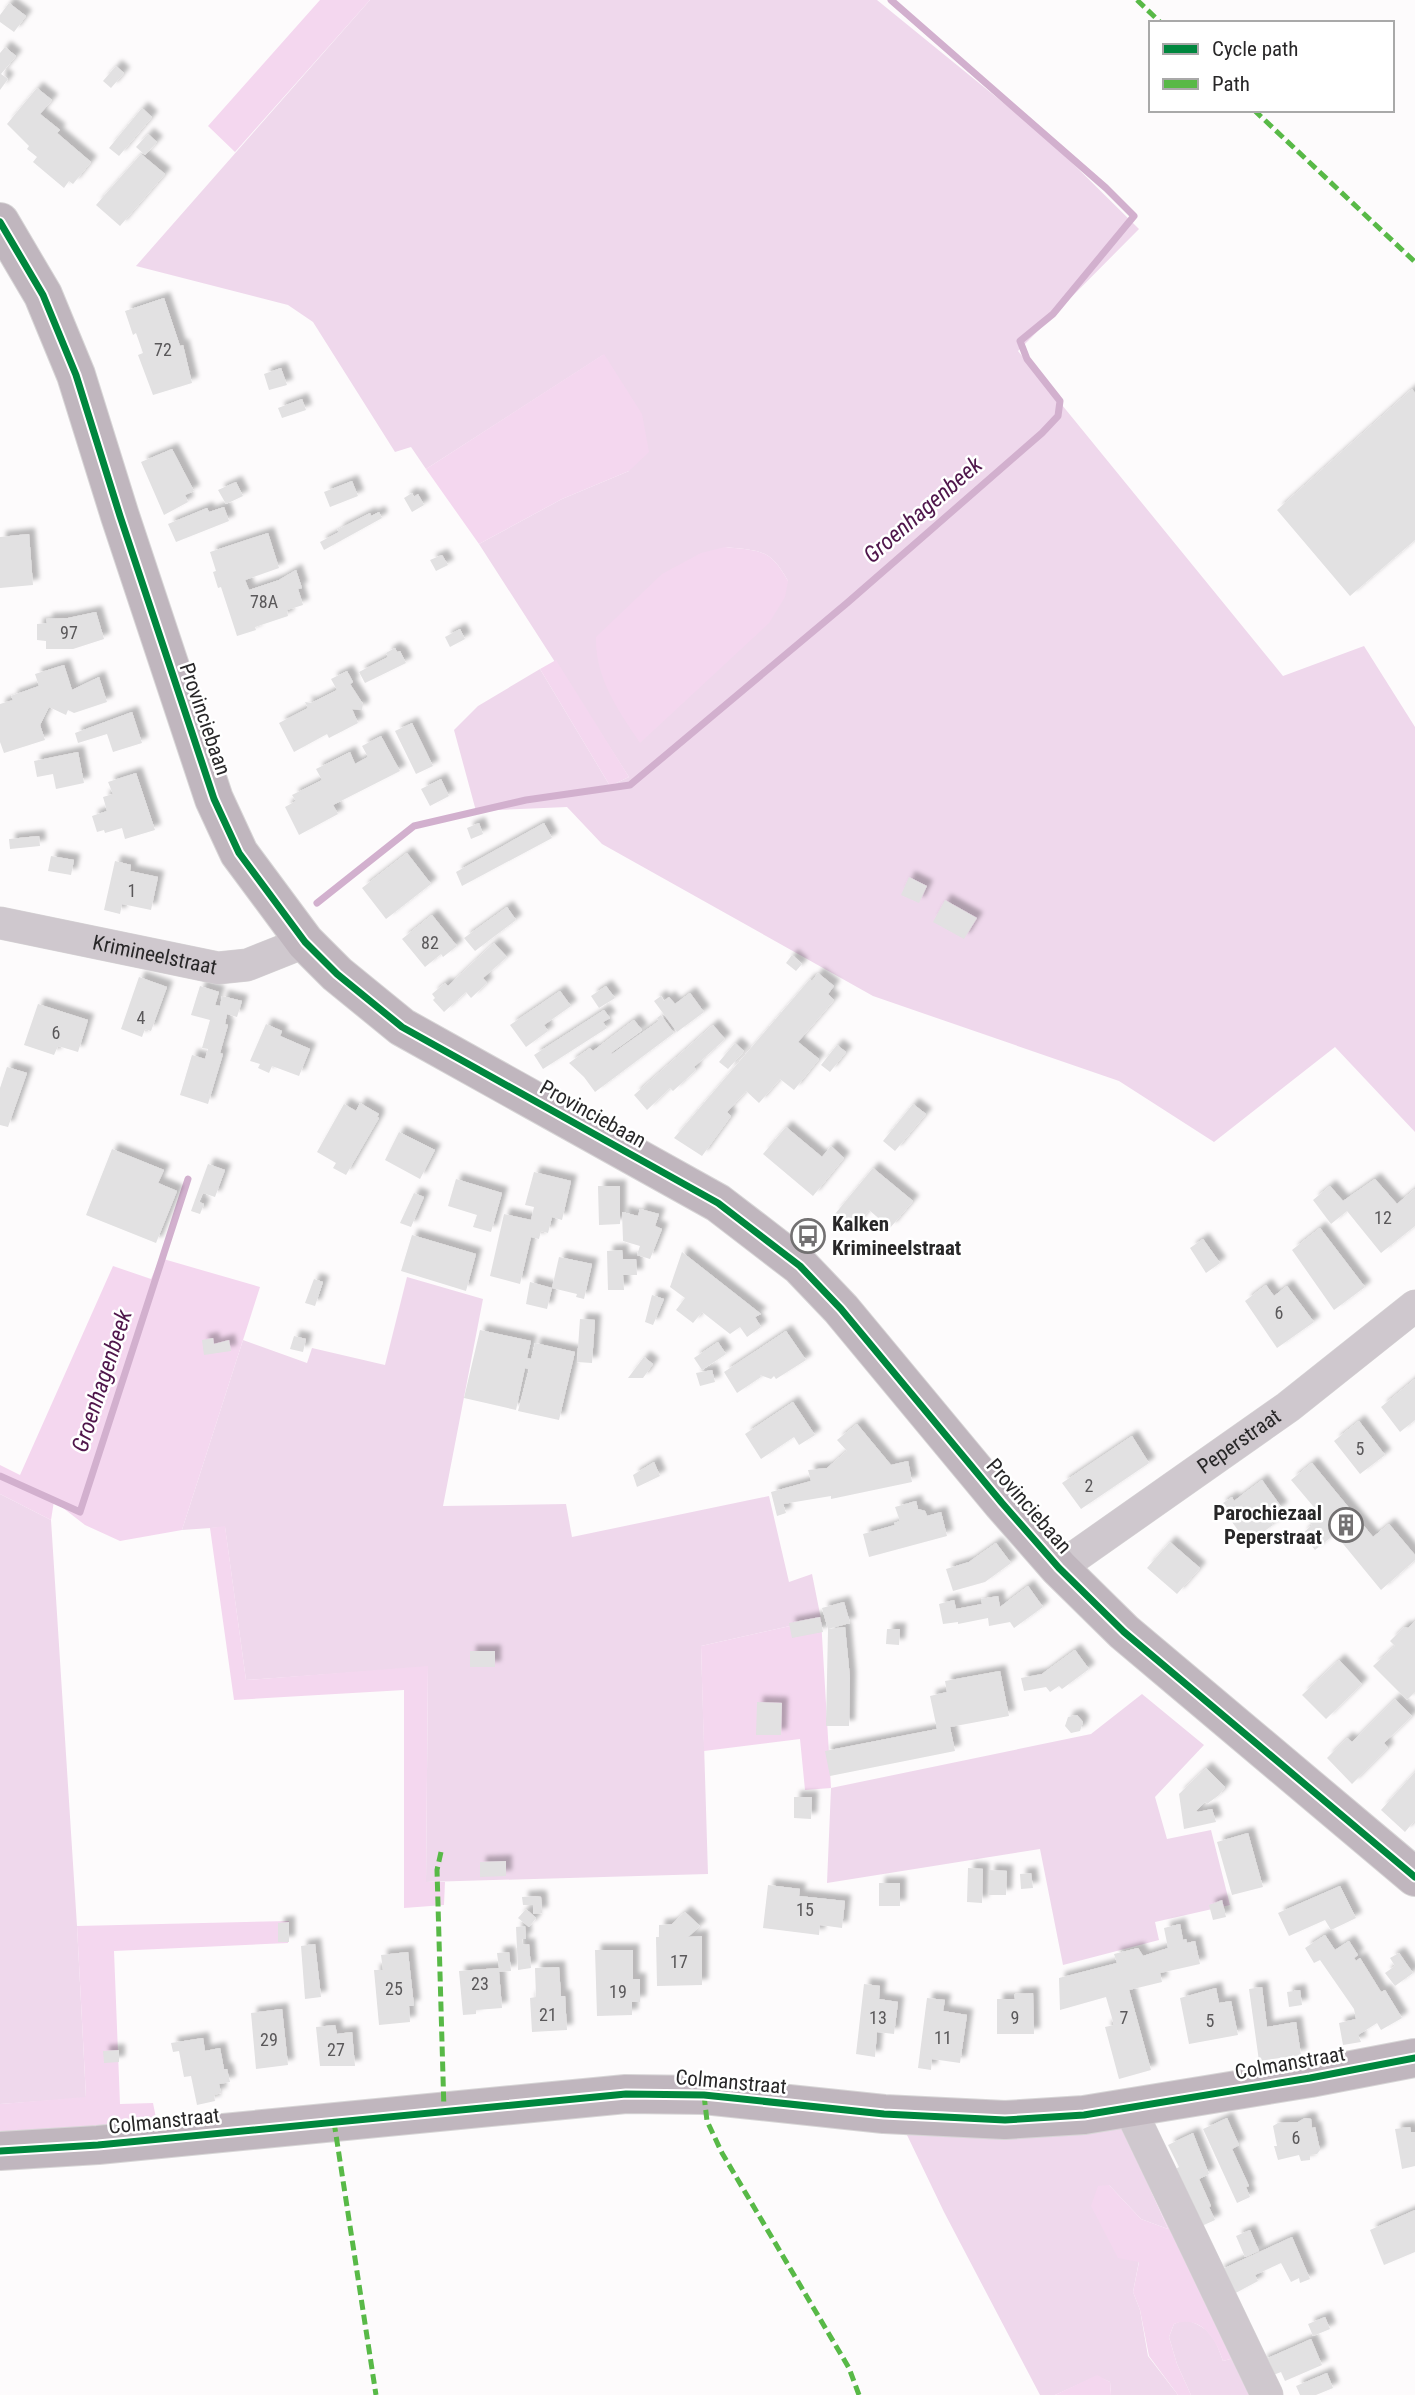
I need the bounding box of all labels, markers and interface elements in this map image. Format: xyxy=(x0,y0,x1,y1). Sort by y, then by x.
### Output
legend xyxy=(1149,21,1394,112)
text: Cycle path xyxy=(1212,37,1298,61)
text: Path xyxy=(1212,72,1250,96)
house number: 72 xyxy=(154,339,172,360)
water label: Groenhagenbeek xyxy=(858,451,988,569)
house number: 78A xyxy=(250,591,279,612)
house number: 97 xyxy=(60,622,78,643)
street label: Provinciebaan xyxy=(175,660,235,778)
house number: 1 xyxy=(128,880,136,901)
street label: Krimineelstraat xyxy=(91,930,219,979)
house number: 82 xyxy=(421,932,439,953)
house number: 4 xyxy=(137,1007,146,1028)
house number: 6 xyxy=(52,1022,60,1043)
street label: Provinciebaan xyxy=(536,1075,650,1153)
house number: 12 xyxy=(1374,1207,1392,1228)
place label: Kalken Krimineelstraat xyxy=(832,1212,961,1260)
bus stop icon: Kalken Krimineelstraat xyxy=(789,1217,827,1255)
house number: 6 xyxy=(1275,1302,1283,1323)
water label: Groenhagenbeek xyxy=(66,1306,138,1456)
street label: Peperstraat xyxy=(1193,1404,1285,1479)
house number: 5 xyxy=(1356,1438,1365,1459)
street label: Provinciebaan xyxy=(981,1454,1077,1558)
house number: 2 xyxy=(1085,1475,1094,1496)
place label: Parochiezaal Peperstraat xyxy=(1213,1501,1322,1549)
building icon: Parochiezaal Peperstraat xyxy=(1327,1506,1365,1544)
house number: 15 xyxy=(796,1899,814,1920)
house number: 17 xyxy=(670,1951,688,1972)
house number: 23 xyxy=(471,1973,489,1994)
house number: 25 xyxy=(385,1978,403,1999)
house number: 19 xyxy=(609,1981,627,2002)
house number: 21 xyxy=(539,2004,557,2025)
house number: 13 xyxy=(869,2007,887,2028)
house number: 9 xyxy=(1011,2007,1019,2028)
house number: 7 xyxy=(1120,2007,1129,2028)
house number: 5 xyxy=(1206,2010,1215,2031)
house number: 11 xyxy=(934,2027,952,2048)
house number: 29 xyxy=(260,2029,278,2050)
house number: 27 xyxy=(327,2039,345,2060)
street label: Colmanstraat xyxy=(1233,2042,1347,2084)
street label: Colmanstraat xyxy=(674,2065,788,2099)
street label: Colmanstraat xyxy=(107,2103,221,2139)
house number: 6 xyxy=(1292,2127,1300,2148)

